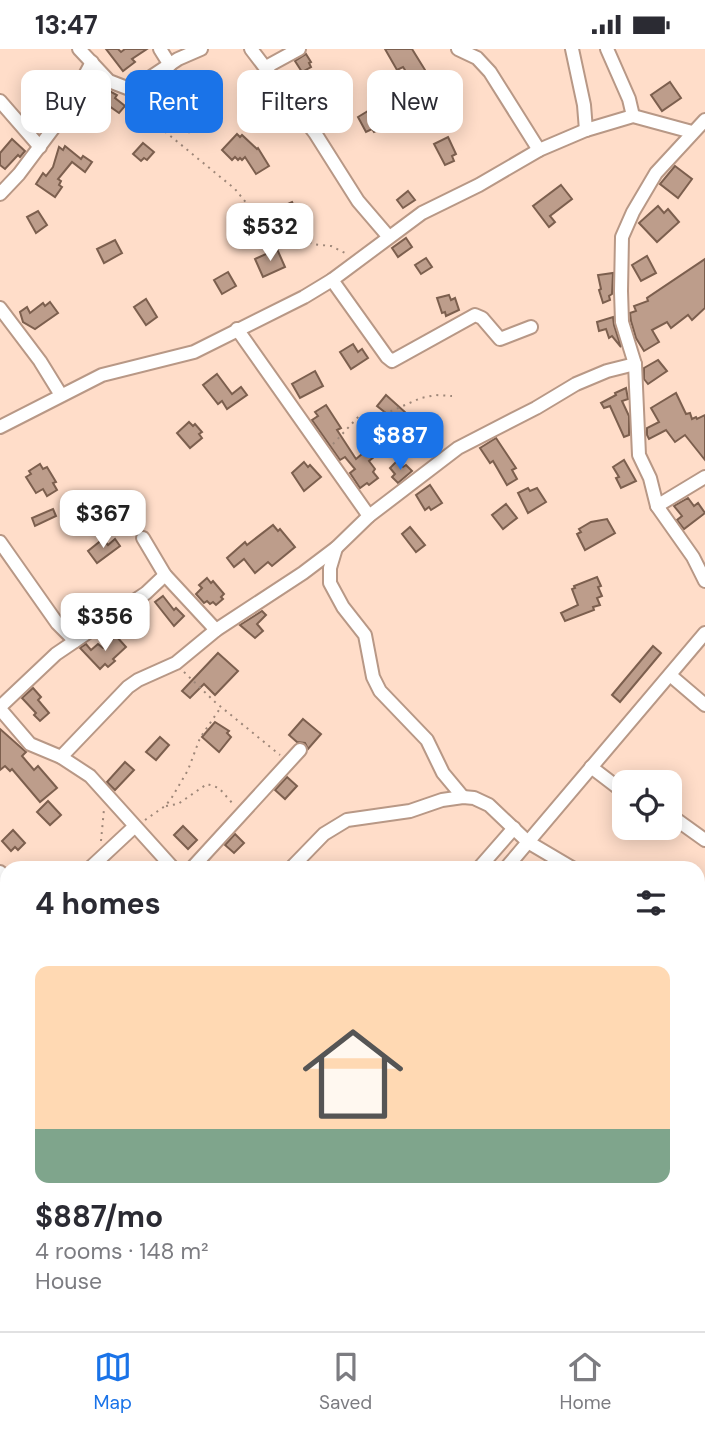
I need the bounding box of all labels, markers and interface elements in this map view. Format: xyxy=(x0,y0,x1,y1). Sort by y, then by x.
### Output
text: 13:47 xyxy=(35,8,98,42)
chip: Buy xyxy=(21,70,111,133)
chip: Rent xyxy=(125,70,223,133)
chip: Filters xyxy=(237,70,353,133)
chip: New xyxy=(367,70,463,133)
pin: $532 xyxy=(229,203,311,263)
text: $532 xyxy=(242,211,298,241)
pin: $887 xyxy=(359,413,441,472)
text: $887 xyxy=(372,420,428,450)
pin: $367 xyxy=(62,491,144,550)
text: $367 xyxy=(76,498,130,528)
pin: $356 xyxy=(64,593,146,653)
text: $356 xyxy=(77,601,133,631)
map controls xyxy=(612,770,682,840)
button: locate xyxy=(612,770,682,840)
text: 4 homes xyxy=(35,884,161,923)
icon: filters xyxy=(632,884,670,922)
icon: home xyxy=(290,1011,416,1137)
text: $887/mo xyxy=(35,1197,163,1236)
text: 4 rooms · 148 m² xyxy=(35,1236,209,1266)
text: House xyxy=(35,1266,102,1296)
tab: Map xyxy=(94,1348,132,1415)
tab: Saved xyxy=(319,1348,372,1415)
tab: Home xyxy=(559,1348,611,1415)

